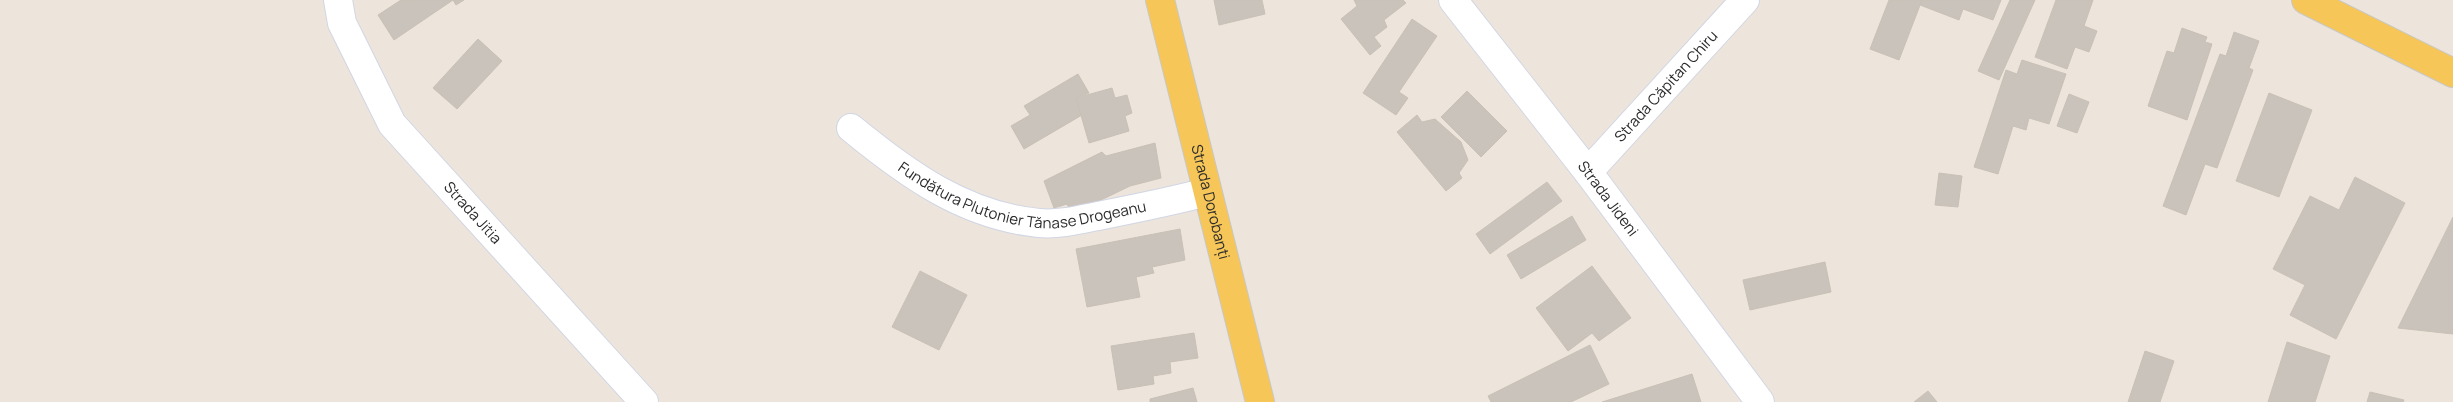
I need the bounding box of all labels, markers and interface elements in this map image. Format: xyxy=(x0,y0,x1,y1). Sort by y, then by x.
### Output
street label: Strada Căpitan Chiru xyxy=(1609,26,1722,146)
street label: Strada Dorobanți xyxy=(1186,142,1235,261)
street label: Strada Jideni xyxy=(1573,156,1644,240)
street label: Fundătura Plutonier Tănase Drogeanu xyxy=(894,157,1148,233)
street label: Strada Jitia xyxy=(439,177,507,248)

